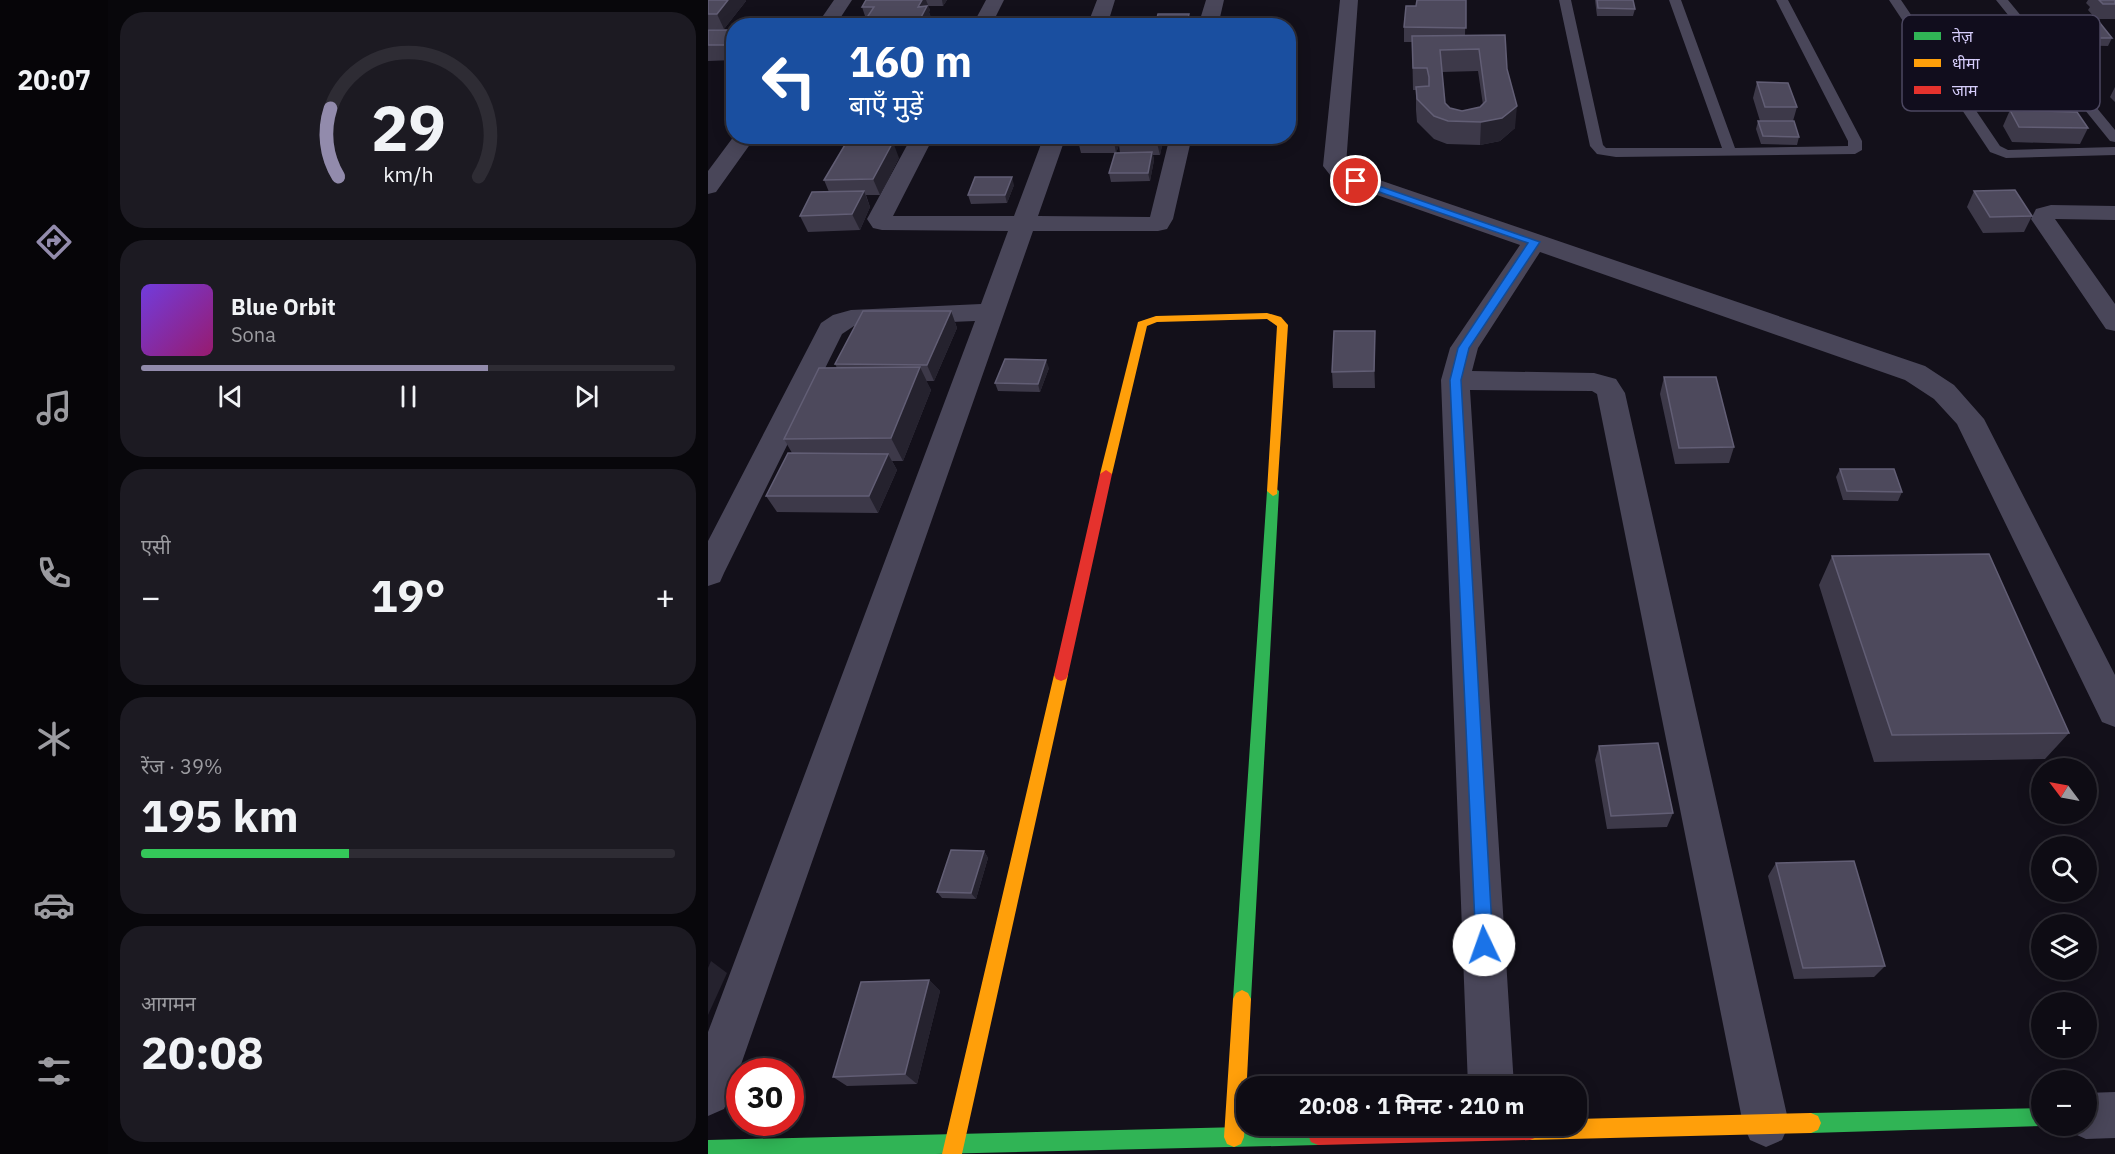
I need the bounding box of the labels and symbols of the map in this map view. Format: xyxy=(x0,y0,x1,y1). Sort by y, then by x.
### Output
legend xyxy=(1902,15,2100,111)
text: तेज़ xyxy=(1952,26,1974,46)
text: धीमा xyxy=(1952,53,1981,73)
text: जाम xyxy=(1952,80,1978,100)
pin xyxy=(1330,155,1381,206)
north arrow xyxy=(2031,758,2097,824)
position arrow xyxy=(1452,913,1516,977)
speed limit sign: 30 xyxy=(726,1058,804,1136)

